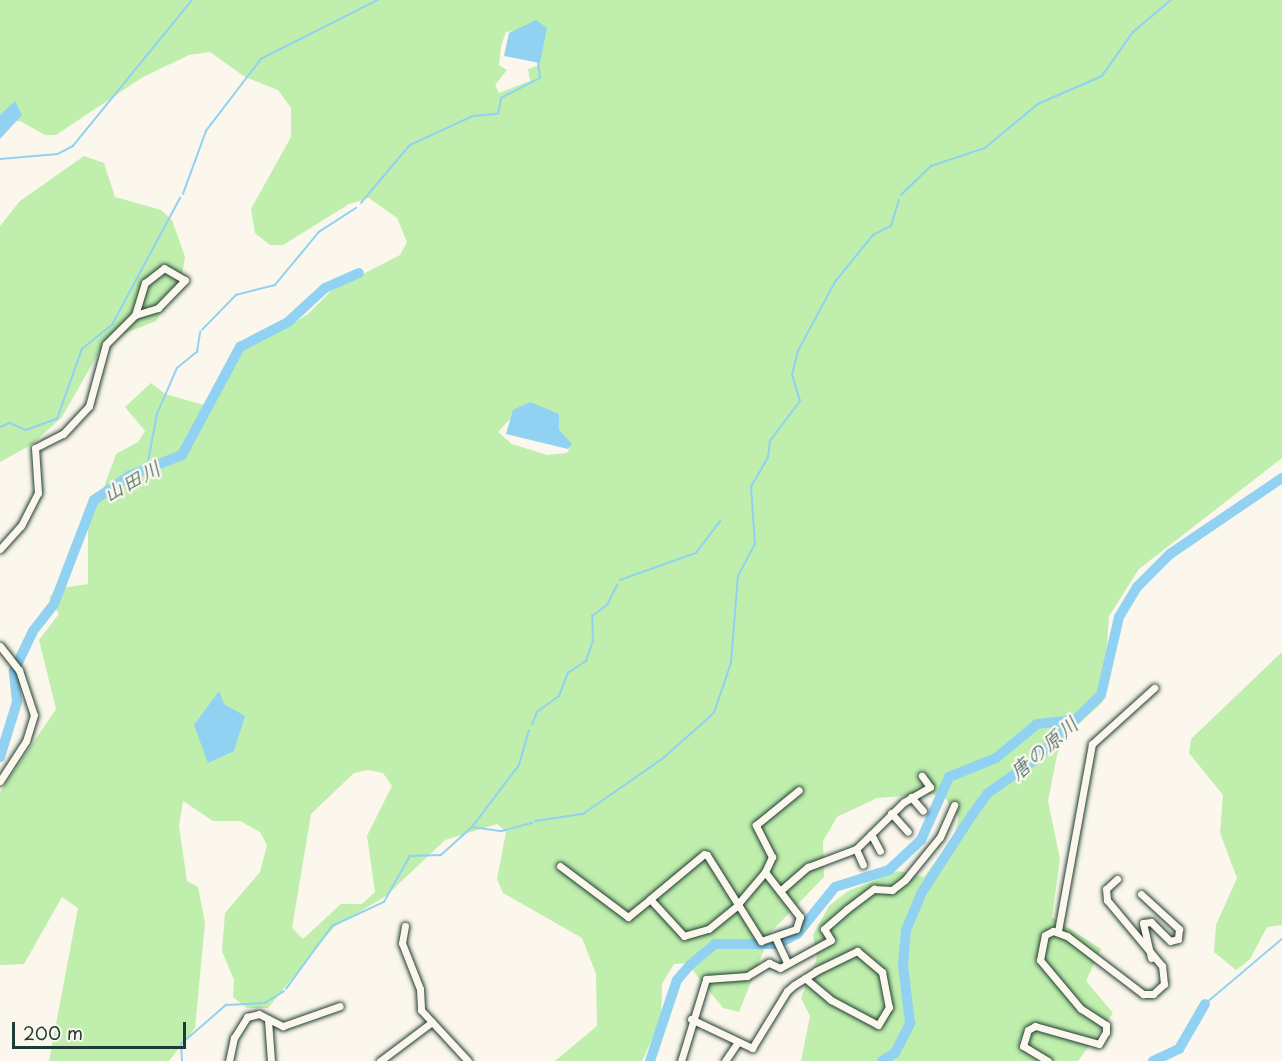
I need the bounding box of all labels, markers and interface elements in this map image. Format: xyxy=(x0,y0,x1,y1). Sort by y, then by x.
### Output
water label: 山田川 xyxy=(97,454,165,506)
water label: 唐の原川 xyxy=(1003,710,1083,784)
scale bar xyxy=(15,1010,189,1048)
text: 200 m xyxy=(23,1019,83,1046)

